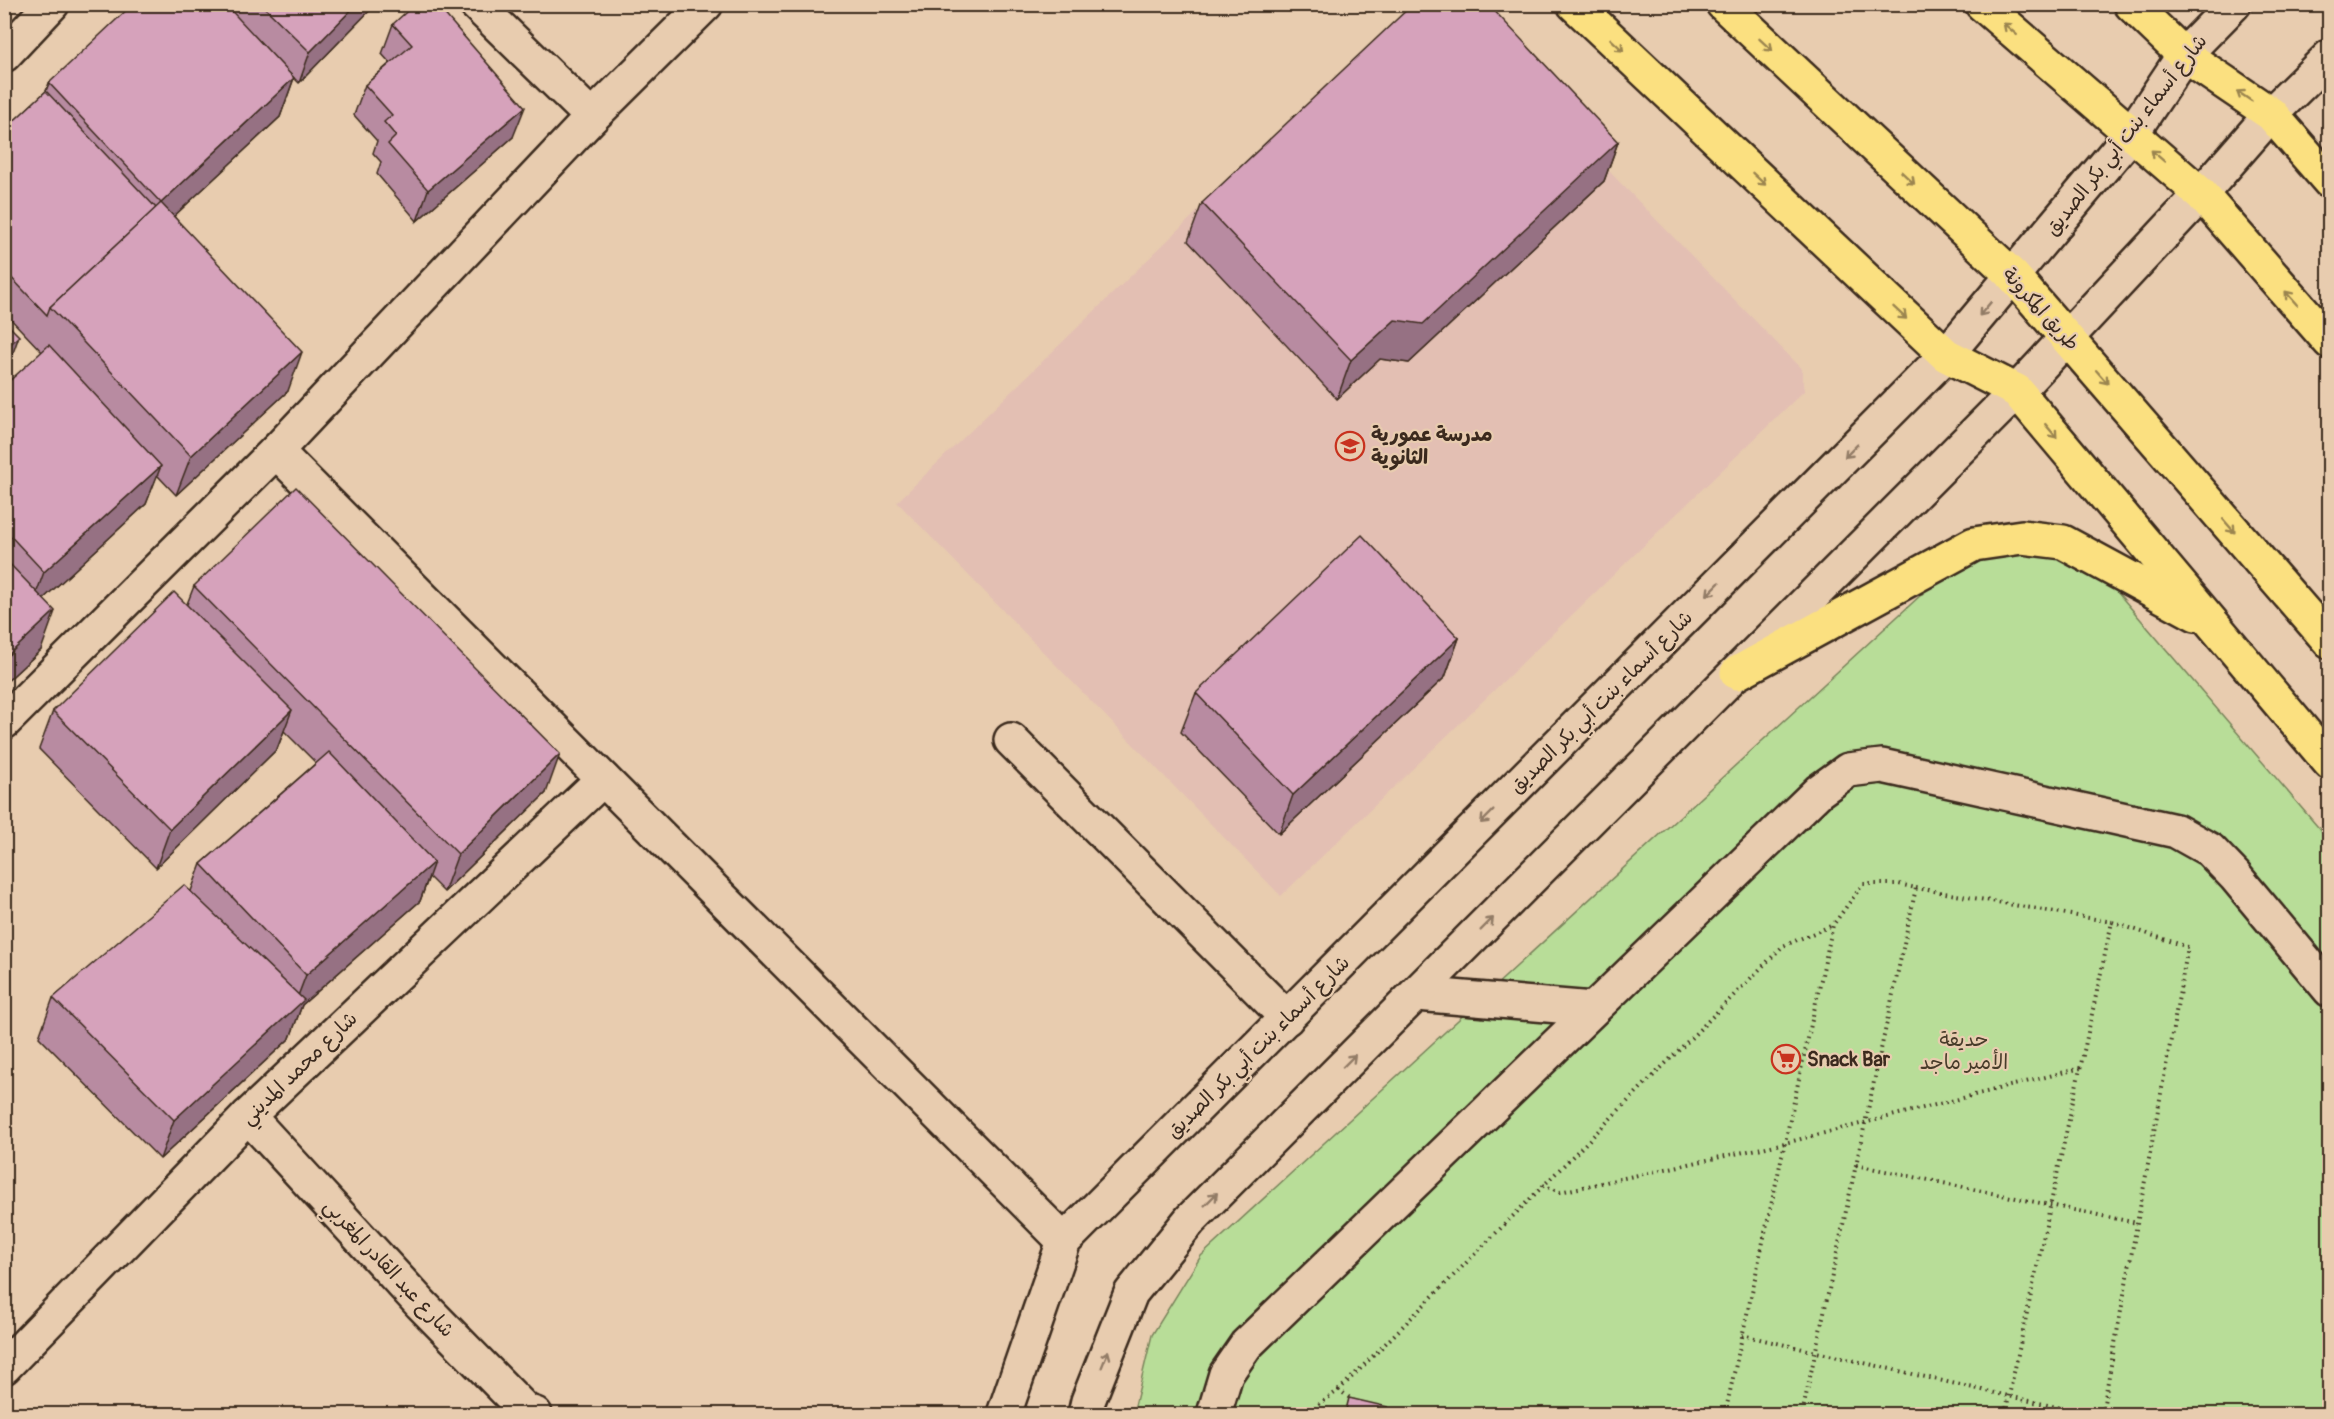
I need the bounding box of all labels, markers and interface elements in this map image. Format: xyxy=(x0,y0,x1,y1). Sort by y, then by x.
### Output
one-way arrow xyxy=(2002,22,2018,35)
street label: شارع أسماء بنت أبي بكر الصديق xyxy=(2040,29,2216,244)
one-way arrow xyxy=(1609,37,1624,51)
one-way arrow xyxy=(1758,37,1773,52)
one-way arrow xyxy=(2237,90,2253,102)
one-way arrow xyxy=(2151,149,2166,163)
one-way arrow xyxy=(1751,171,1766,186)
one-way arrow xyxy=(1901,171,1916,185)
street label: طريق المكرونة xyxy=(1997,262,2085,356)
one-way arrow xyxy=(2284,291,2298,306)
one-way arrow xyxy=(1978,301,1991,317)
one-way arrow xyxy=(1893,305,1908,320)
one-way arrow xyxy=(2095,369,2109,385)
place label: مدرسة عمورية الثانوية xyxy=(1371,422,1493,471)
one-way arrow xyxy=(2044,423,2057,439)
school or university icon: مدرسة عمورية الثانوية xyxy=(1334,430,1366,462)
one-way arrow xyxy=(1843,443,1858,458)
one-way arrow xyxy=(2223,518,2236,534)
one-way arrow xyxy=(1706,582,1721,597)
street label: شارع أسماء بنت أبي بكر الصديق xyxy=(1504,605,1701,802)
one-way arrow xyxy=(1479,809,1494,824)
one-way arrow xyxy=(1480,916,1495,931)
street label: شارع أسماء بنت أبي بكر الصديق xyxy=(1161,950,1358,1147)
street label: شارع محمد المديني xyxy=(235,1006,366,1134)
park label: حديقة الأمير ماجد xyxy=(1920,1027,2008,1075)
supermarket icon: Snack Bar xyxy=(1770,1043,1802,1075)
place label: Snack Bar xyxy=(1807,1047,1891,1072)
one-way arrow xyxy=(1342,1054,1357,1069)
one-way arrow xyxy=(1204,1192,1219,1207)
street label: شارع عبد القادر المغربي xyxy=(315,1194,460,1346)
one-way arrow xyxy=(1100,1351,1111,1369)

